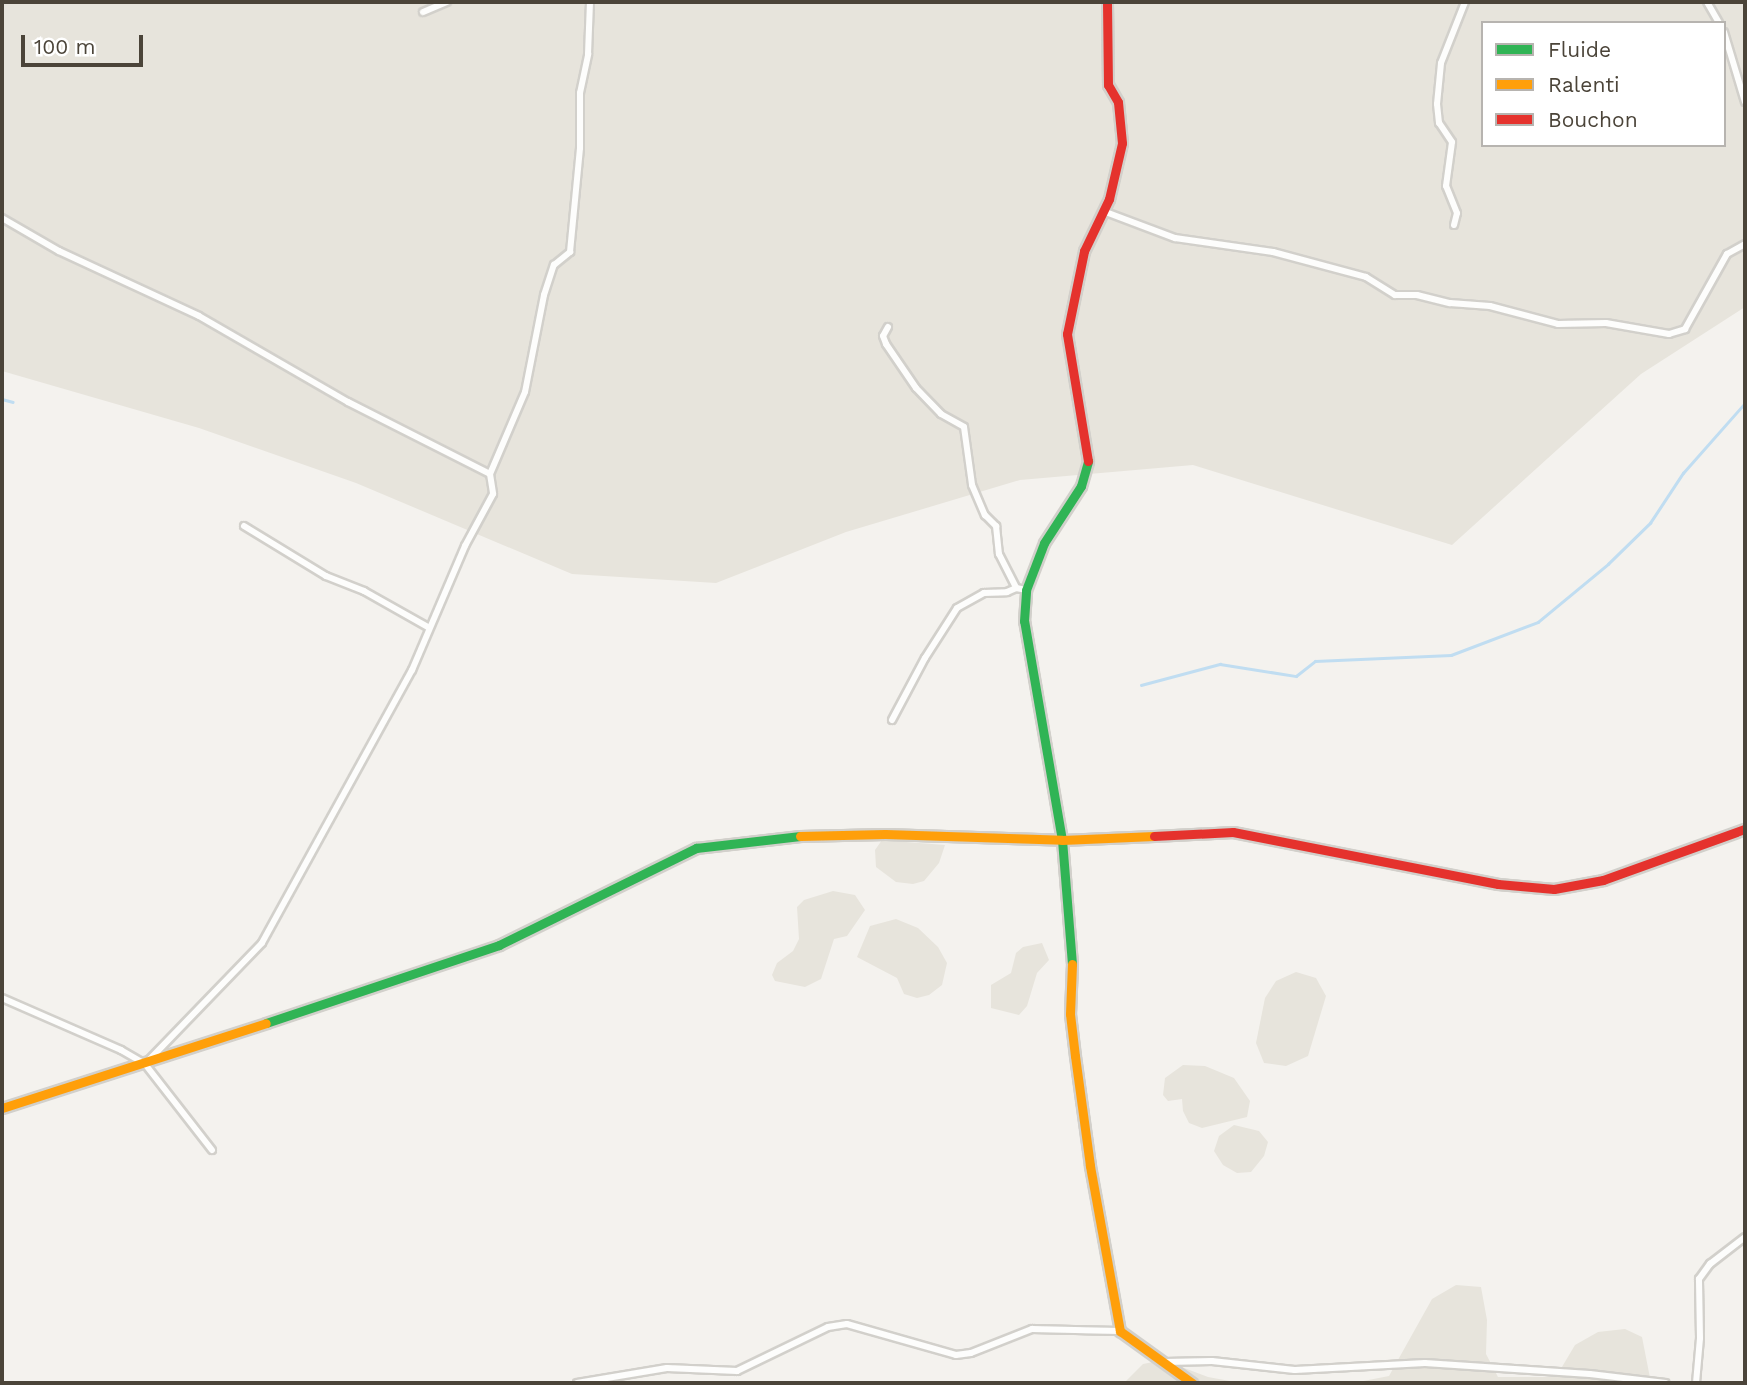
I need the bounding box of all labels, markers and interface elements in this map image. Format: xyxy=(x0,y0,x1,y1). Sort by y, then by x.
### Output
scale bar xyxy=(24,21,147,65)
legend xyxy=(1481,21,1726,147)
text: 100 m xyxy=(34,34,96,59)
text: Fluide xyxy=(1548,37,1611,62)
text: Ralenti xyxy=(1548,72,1620,97)
text: Bouchon xyxy=(1548,107,1638,132)

